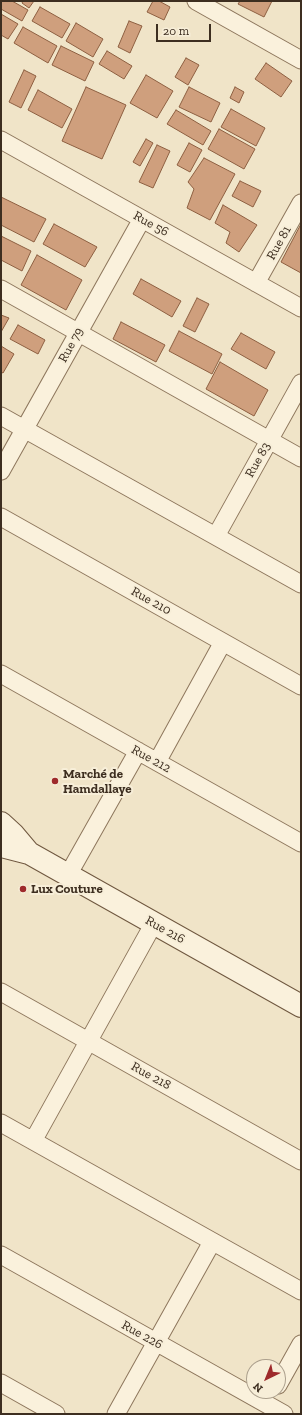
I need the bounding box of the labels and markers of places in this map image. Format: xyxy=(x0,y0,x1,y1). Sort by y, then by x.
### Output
place label: Marché de Hamdallaye xyxy=(63,766,131,797)
marker: Marché de Hamdallaye xyxy=(50,776,60,786)
place label: Lux Couture xyxy=(31,881,103,897)
marker: Lux Couture xyxy=(18,884,28,894)

